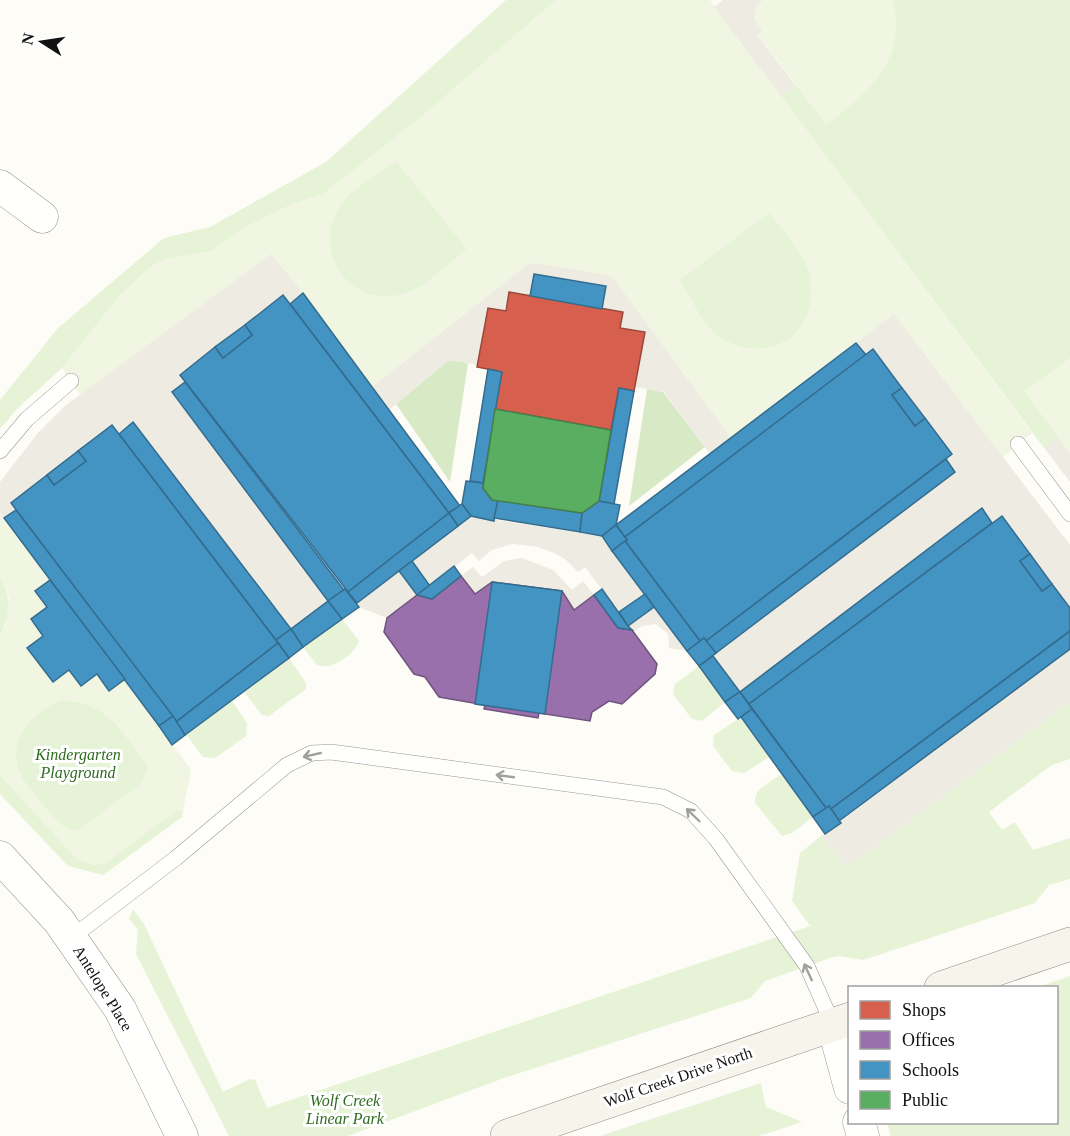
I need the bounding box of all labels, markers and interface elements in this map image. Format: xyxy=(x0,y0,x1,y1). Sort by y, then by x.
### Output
north arrow xyxy=(12,12,72,72)
text: N xyxy=(18,31,37,46)
park label: Kindergarten Playground xyxy=(34,746,121,782)
one-way arrow xyxy=(303,750,322,761)
one-way arrow xyxy=(496,770,516,781)
one-way arrow xyxy=(686,808,701,822)
street label: Antelope Place xyxy=(69,942,136,1034)
one-way arrow xyxy=(802,963,814,981)
legend xyxy=(848,986,1058,1124)
text: Shops xyxy=(902,1000,946,1020)
text: Offices xyxy=(902,1030,955,1050)
street label: Wolf Creek Drive North xyxy=(602,1044,754,1110)
text: Schools xyxy=(902,1060,959,1080)
text: Public xyxy=(902,1090,948,1110)
park label: Wolf Creek Linear Park xyxy=(305,1092,385,1127)

